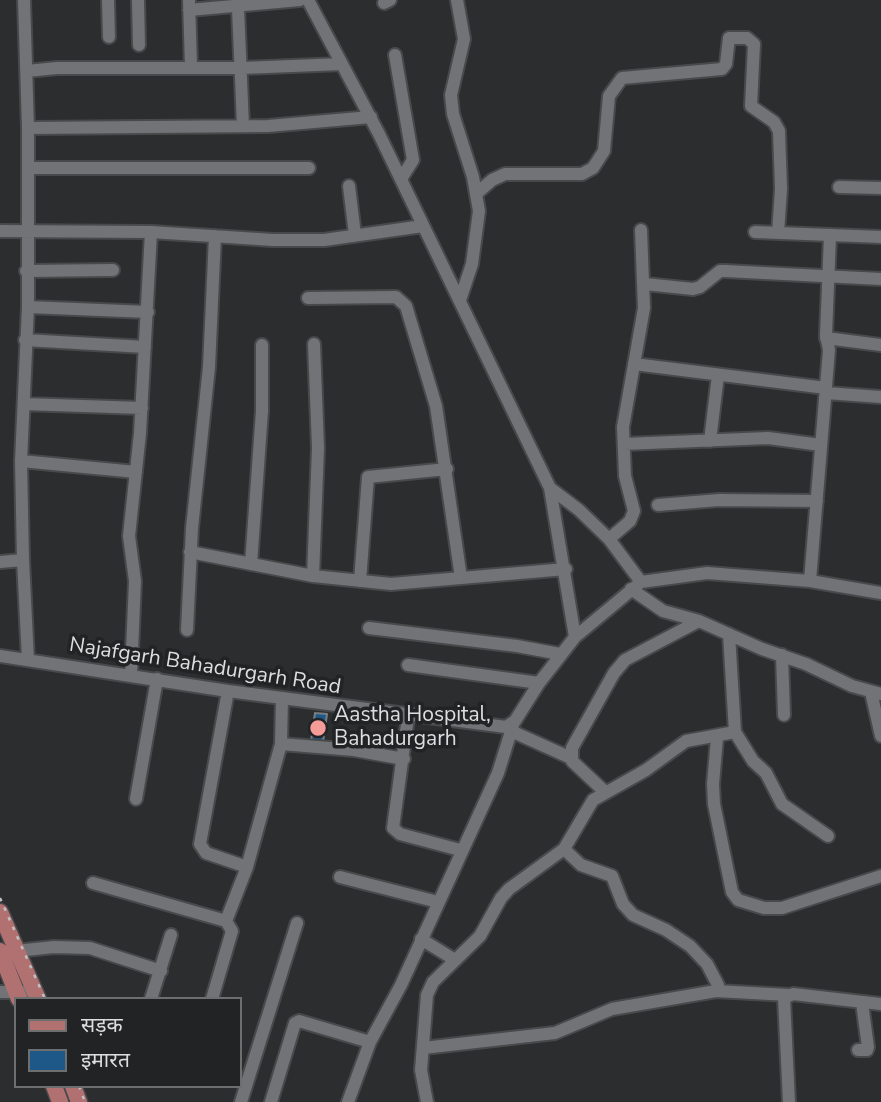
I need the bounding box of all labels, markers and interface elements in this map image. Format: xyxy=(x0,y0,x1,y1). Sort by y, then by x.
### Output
street label: Najafgarh Bahadurgarh Road xyxy=(67,633,343,701)
place label: Aastha Hospital, Bahadurgarh xyxy=(334,703,491,753)
marker: Aastha Hospital, Bahadurgarh xyxy=(308,718,328,738)
legend xyxy=(14,997,242,1088)
text: सड़क xyxy=(81,1011,123,1039)
text: इमारत xyxy=(81,1046,130,1074)

